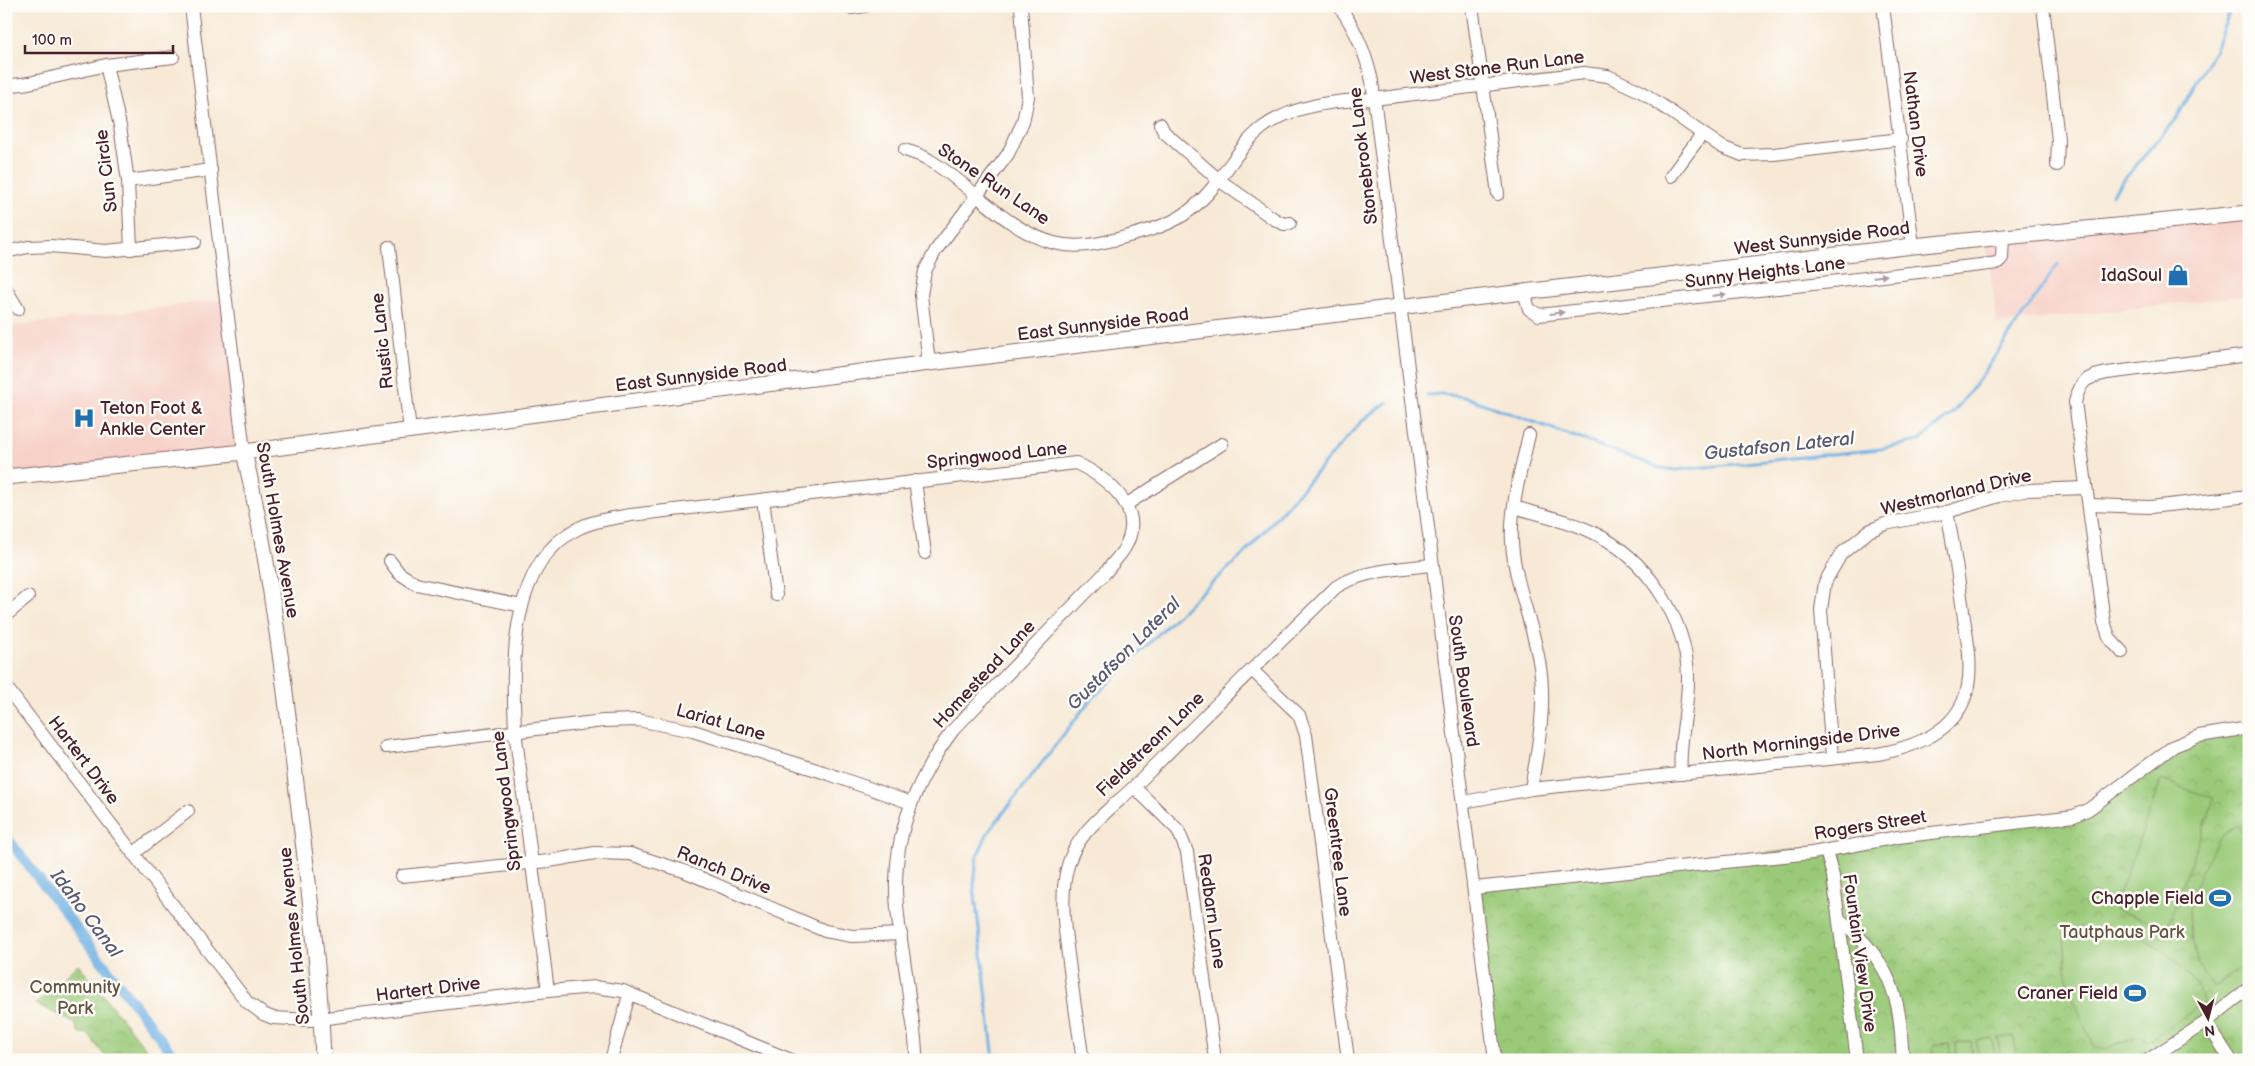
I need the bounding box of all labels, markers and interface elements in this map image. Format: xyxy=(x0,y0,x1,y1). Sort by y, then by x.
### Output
scale bar xyxy=(25,22,172,54)
text: 100 m xyxy=(32,31,72,50)
street label: West Stone Run Lane xyxy=(1409,46,1586,89)
street label: Nathan Drive xyxy=(1899,70,1932,179)
street label: Stonebrook Lane xyxy=(1345,86,1382,226)
street label: Sun Circle xyxy=(91,128,122,214)
street label: Stone Run Lane xyxy=(934,139,1054,230)
street label: West Sunnyside Road xyxy=(1733,217,1911,260)
street label: Sunny Heights Lane xyxy=(1684,252,1847,293)
shop icon: IdaSoul xyxy=(2165,262,2191,288)
place label: IdaSoul xyxy=(2101,265,2162,286)
one-way arrow xyxy=(1873,272,1889,280)
street label: Rustic Lane xyxy=(367,291,398,390)
one-way arrow xyxy=(1711,291,1727,299)
street label: East Sunnyside Road xyxy=(1016,304,1190,345)
one-way arrow xyxy=(1550,309,1566,317)
street label: East Sunnyside Road xyxy=(614,355,788,396)
place label: Teton Foot & Ankle Center xyxy=(100,398,206,440)
hospital icon: Teton Foot & Ankle Center xyxy=(71,405,97,431)
water label: Gustafson Lateral xyxy=(1703,427,1856,466)
street label: Springwood Lane xyxy=(926,438,1069,473)
street label: South Holmes Avenue xyxy=(252,440,303,620)
street label: Westmorland Drive xyxy=(1879,465,2034,520)
water label: Gustafson Lateral xyxy=(1063,592,1186,716)
street label: South Boulevard xyxy=(1444,614,1483,749)
street label: Homestead Lane xyxy=(929,616,1040,733)
street label: Fieldstream Lane xyxy=(1092,687,1209,801)
street label: Lariat Lane xyxy=(674,700,768,745)
street label: Hartert Drive xyxy=(44,712,124,809)
street label: North Morningside Drive xyxy=(1701,720,1902,765)
street label: Springwood Lane xyxy=(487,729,526,872)
street label: Greentree Lane xyxy=(1319,786,1356,918)
street label: Rogers Street xyxy=(1812,806,1928,845)
street label: Ranch Drive xyxy=(674,842,774,899)
street label: South Holmes Avenue xyxy=(275,846,314,1026)
street label: Redbarn Lane xyxy=(1193,852,1230,971)
water label: Idaho Canal xyxy=(45,865,127,963)
street label: Fountain View Drive xyxy=(1838,873,1881,1034)
sports icon: Chapple Field xyxy=(2207,885,2233,911)
place label: Chapple Field xyxy=(2091,888,2204,909)
park label: Tautphaus Park xyxy=(2059,922,2185,943)
street label: Hartert Drive xyxy=(375,973,482,1006)
park label: Community Park xyxy=(30,977,121,1019)
sports icon: Craner Field xyxy=(2122,980,2148,1006)
place label: Craner Field xyxy=(2017,983,2118,1004)
north arrow xyxy=(2182,994,2232,1044)
text: N xyxy=(2203,1021,2216,1039)

